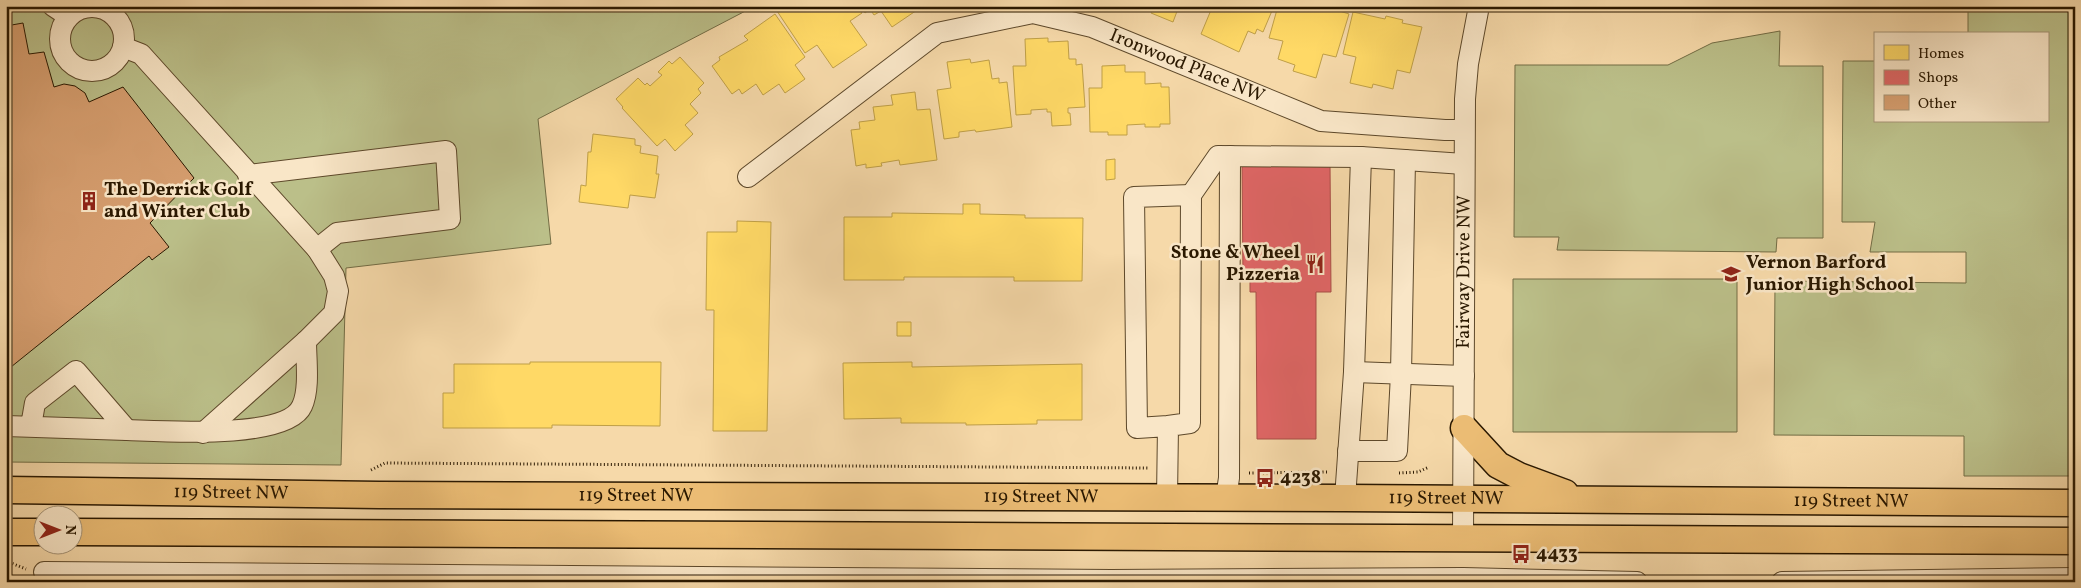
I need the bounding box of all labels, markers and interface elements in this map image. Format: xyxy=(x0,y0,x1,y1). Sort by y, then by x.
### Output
street label: Ironwood Place NW xyxy=(1106,23,1268,109)
legend xyxy=(1874,32,2048,122)
text: Homes xyxy=(1918,44,1964,65)
text: Shops xyxy=(1918,68,1958,89)
text: Other xyxy=(1918,94,1957,115)
place label: The Derrick Golf and Winter Club xyxy=(104,177,254,225)
building icon: The Derrick Golf and Winter Club xyxy=(78,190,100,212)
street label: Fairway Drive NW xyxy=(1451,195,1478,349)
place label: Stone & Wheel Pizzeria xyxy=(1171,240,1300,288)
place label: Vernon Barford Junior High School xyxy=(1745,250,1915,298)
restaurant icon: Stone & Wheel Pizzeria xyxy=(1304,253,1326,275)
school or university icon: Vernon Barford Junior High School xyxy=(1720,263,1742,285)
place label: 4238 xyxy=(1280,465,1321,491)
bus stop icon: 4238 xyxy=(1254,467,1276,489)
street label: 119 Street NW xyxy=(173,479,289,507)
street label: 119 Street NW xyxy=(578,483,694,509)
street label: 119 Street NW xyxy=(983,484,1099,510)
street label: 119 Street NW xyxy=(1388,485,1504,512)
street label: 119 Street NW xyxy=(1793,488,1909,515)
north arrow xyxy=(32,506,82,556)
text: N xyxy=(60,525,79,535)
place label: 4433 xyxy=(1536,541,1578,567)
bus stop icon: 4433 xyxy=(1510,543,1532,565)

